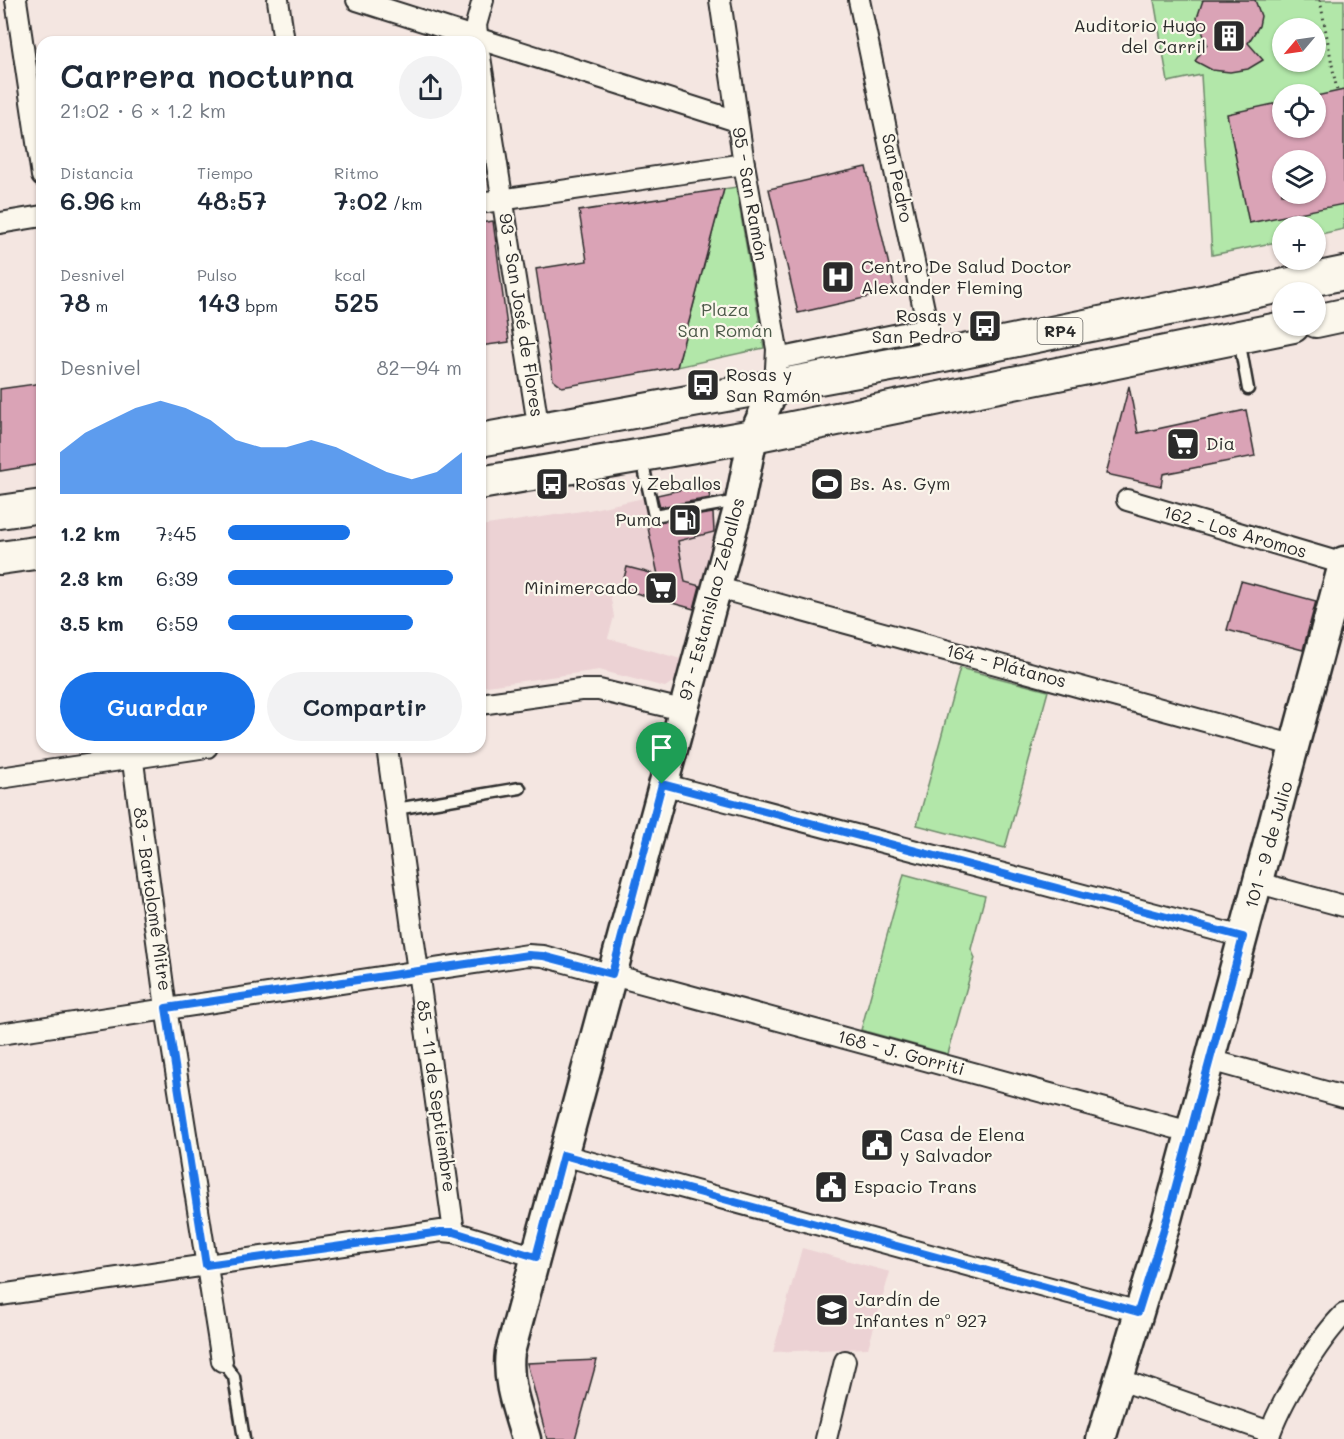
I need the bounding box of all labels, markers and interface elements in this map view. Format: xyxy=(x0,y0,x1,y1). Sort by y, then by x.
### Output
place label: Auditorio Hugo del Carril xyxy=(1073,13,1206,58)
building icon: Auditorio Hugo del Carril xyxy=(1211,18,1247,54)
north arrow xyxy=(1272,18,1326,72)
map controls xyxy=(1272,18,1326,336)
text: Carrera nocturna xyxy=(60,53,355,96)
button: share xyxy=(399,56,462,119)
button: locate xyxy=(1272,84,1326,138)
text: 21:02 · 6 × 1.2 km xyxy=(60,97,226,123)
street label: 95 - San Ramón xyxy=(727,125,775,262)
street label: San Pedro xyxy=(877,131,919,225)
button: layers xyxy=(1272,150,1326,204)
text: Distancia xyxy=(60,162,134,183)
text: Tiempo xyxy=(197,162,253,183)
text: Ritmo xyxy=(334,162,378,183)
text: 6.96 xyxy=(60,183,115,217)
text: 48:57 xyxy=(197,183,267,217)
text: 7:02 xyxy=(334,183,388,217)
text: km xyxy=(115,193,141,214)
text: /km xyxy=(388,193,422,214)
street label: 93 - San José de Flores xyxy=(494,211,550,418)
button: + xyxy=(1272,216,1326,270)
place label: Centro De Salud Doctor Alexander Fleming xyxy=(861,254,1072,299)
hospital icon: Centro De Salud Doctor Alexander Fleming xyxy=(820,259,856,295)
text: Desnivel xyxy=(60,264,125,285)
text: Pulso xyxy=(197,264,237,285)
text: kcal xyxy=(334,264,366,285)
button: − xyxy=(1272,282,1326,336)
text: 78 xyxy=(60,285,90,319)
text: 143 xyxy=(197,285,240,319)
text: 525 xyxy=(334,285,379,319)
text: m xyxy=(90,295,108,316)
text: bpm xyxy=(240,295,278,316)
park label: Plaza San Román xyxy=(678,297,772,342)
place label: Rosas y San Pedro xyxy=(872,303,962,348)
bus stop icon: Rosas y San Pedro xyxy=(967,308,1003,344)
road number: RP4 xyxy=(1038,318,1082,344)
text: Desnivel xyxy=(60,354,141,380)
text: 82–94 m xyxy=(376,354,462,380)
place label: Rosas y San Ramón xyxy=(726,362,821,407)
bus stop icon: Rosas y San Ramón xyxy=(685,367,721,403)
supermarket icon: Dia xyxy=(1165,426,1201,462)
place label: Dia xyxy=(1206,431,1235,455)
bus stop icon: Rosas y Zeballos xyxy=(534,466,570,502)
sports icon: Bs. As. Gym xyxy=(809,466,845,502)
place label: Rosas y Zeballos xyxy=(575,471,721,495)
place label: Bs. As. Gym xyxy=(850,471,950,495)
street label: 97 - Estanislao Zeballos xyxy=(672,495,750,703)
street label: 162 - Los Aromos xyxy=(1161,499,1310,563)
fuel station icon: Puma xyxy=(667,502,703,538)
place label: Puma xyxy=(616,507,662,531)
text: 1.2 km xyxy=(60,520,120,546)
text: 7:45 xyxy=(156,520,197,546)
text: 2.3 km xyxy=(60,565,123,591)
text: 6:39 xyxy=(156,565,198,591)
supermarket icon: Minimercado xyxy=(643,570,679,606)
place label: Minimercado xyxy=(524,575,638,599)
text: 3.5 km xyxy=(60,610,124,636)
text: 6:59 xyxy=(156,610,198,636)
street label: 164 - Plátanos xyxy=(943,637,1069,693)
button: Guardar xyxy=(60,672,255,741)
button: Compartir xyxy=(267,672,462,741)
pin xyxy=(636,722,687,784)
icon: arrive xyxy=(645,731,678,764)
street label: 101 - 9 de Julio xyxy=(1238,778,1298,911)
street label: 83 - Bartolomé Mitre xyxy=(128,806,178,992)
street label: 85 - 11 de Septiembre xyxy=(412,998,462,1193)
street label: 168 - J. Gorriti xyxy=(835,1024,968,1081)
place label: Casa de Elena y Salvador xyxy=(900,1122,1025,1167)
public building icon: Casa de Elena y Salvador xyxy=(859,1127,895,1163)
public building icon: Espacio Trans xyxy=(813,1169,849,1205)
place label: Espacio Trans xyxy=(854,1174,977,1198)
place label: Jardín de Infantes nº 927 xyxy=(855,1287,987,1332)
school or university icon: Jardín de Infantes nº 927 xyxy=(814,1292,850,1328)

